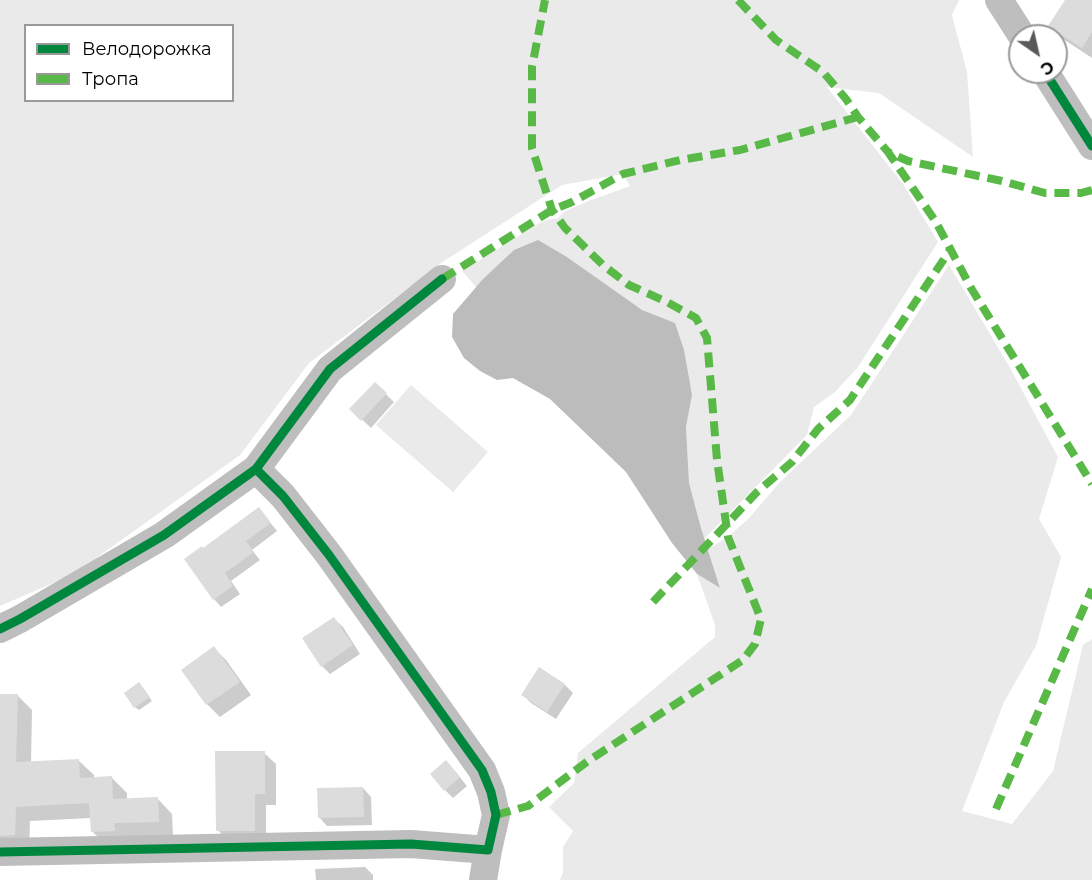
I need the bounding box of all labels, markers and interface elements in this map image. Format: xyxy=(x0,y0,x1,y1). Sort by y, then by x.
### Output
legend xyxy=(24,24,234,102)
north arrow xyxy=(1008,24,1068,84)
text: Велодорожка xyxy=(82,38,211,60)
text: С xyxy=(1037,57,1057,79)
text: Тропа xyxy=(82,68,139,90)

